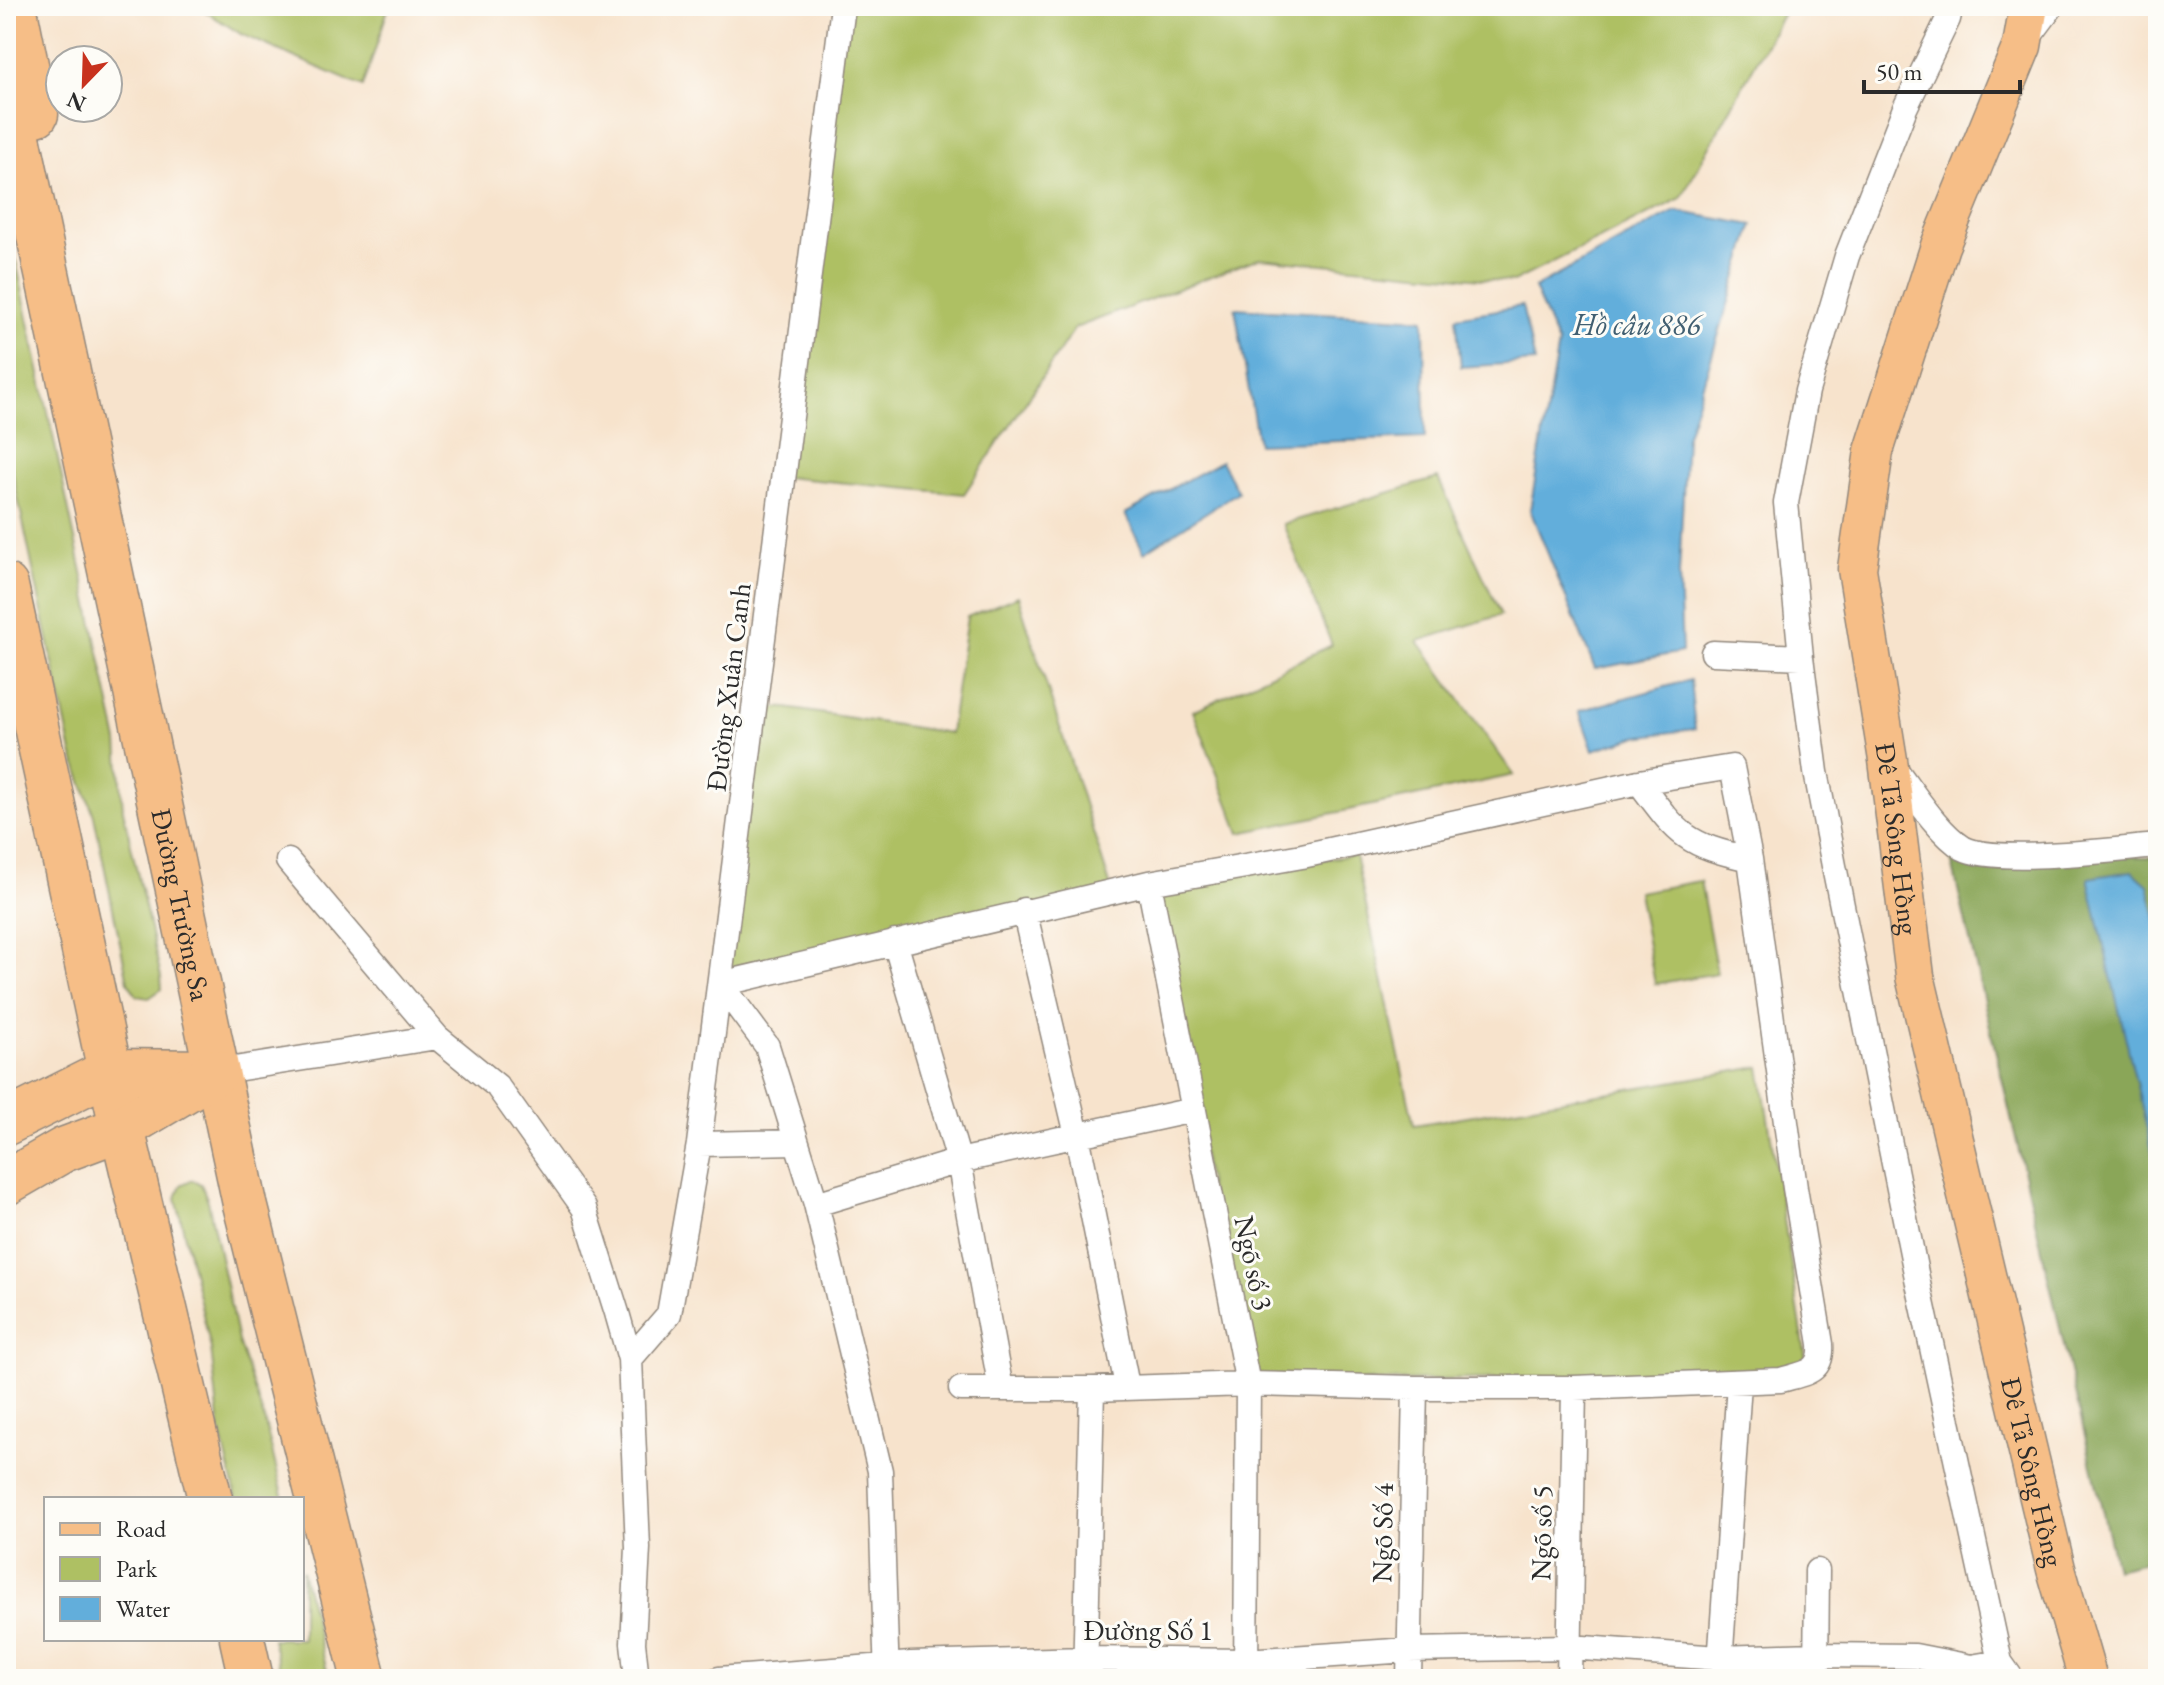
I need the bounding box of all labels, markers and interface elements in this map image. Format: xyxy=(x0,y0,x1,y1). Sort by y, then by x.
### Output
north arrow xyxy=(44,44,124,124)
scale bar xyxy=(1864,44,2020,94)
text: 50 m xyxy=(1876,56,1923,87)
text: N xyxy=(62,85,90,119)
water label: Hồ câu 886 xyxy=(1572,305,1705,344)
street label: Đường Xuân Canh xyxy=(697,581,759,793)
street label: Đê Tả Sông Hồng xyxy=(1867,740,1928,937)
street label: Đường Trường Sa xyxy=(143,805,219,1005)
street label: Ngõ số 3 xyxy=(1226,1212,1282,1314)
street label: Đê Tả Sông Hồng xyxy=(1993,1373,2073,1571)
street label: Ngõ Số 4 xyxy=(1363,1482,1401,1583)
street label: Ngõ số 5 xyxy=(1522,1485,1560,1581)
legend xyxy=(44,1497,304,1641)
text: Road xyxy=(116,1513,167,1544)
text: Park xyxy=(116,1553,158,1584)
text: Water xyxy=(116,1593,170,1624)
street label: Đường Số 1 xyxy=(1083,1612,1213,1648)

